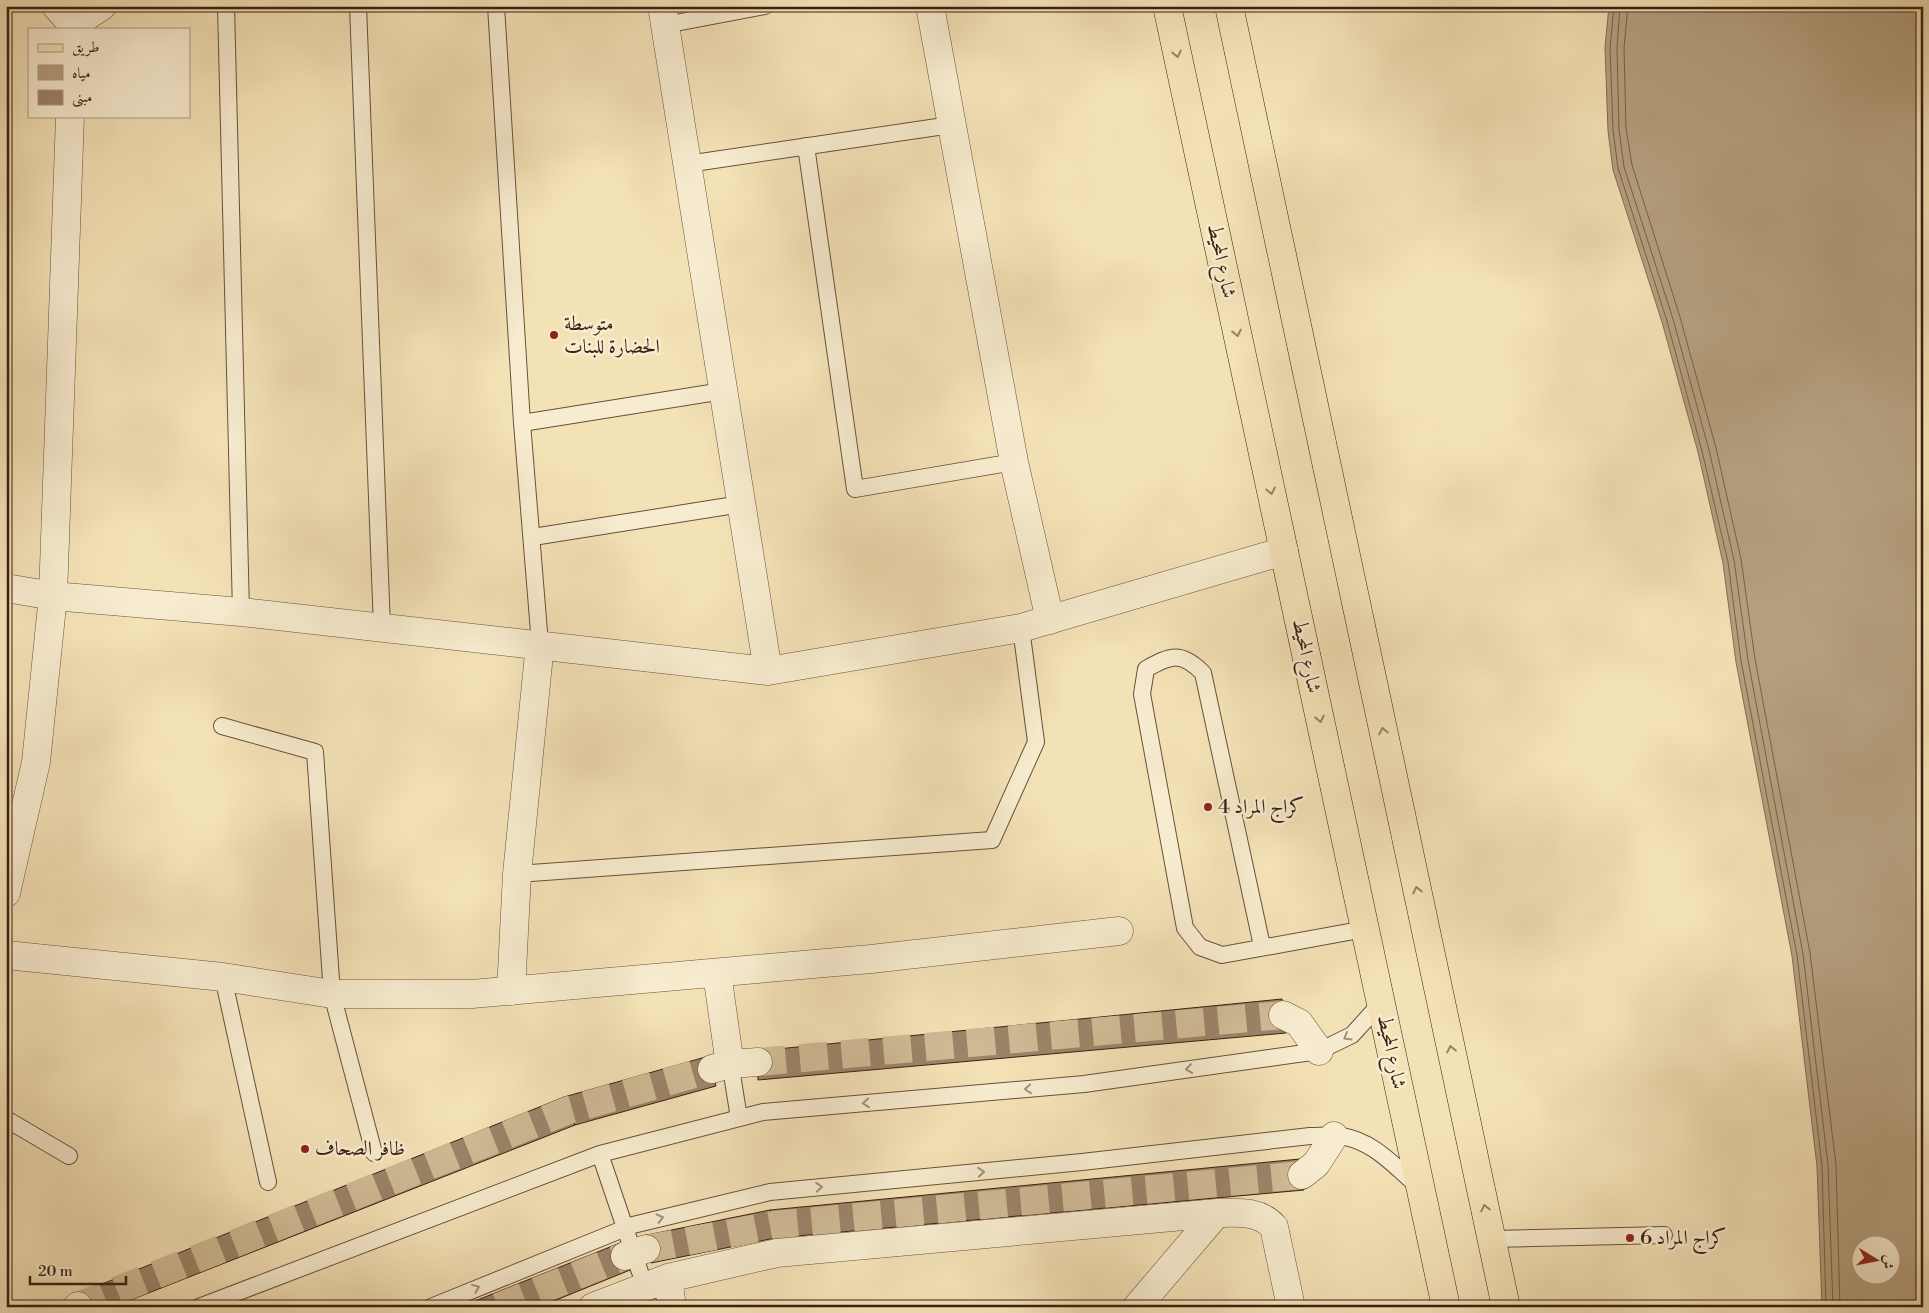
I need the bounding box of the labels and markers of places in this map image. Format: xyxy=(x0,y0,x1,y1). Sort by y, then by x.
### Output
place label: متوسطة الحضارة للبنات xyxy=(564,312,660,360)
marker: متوسطة الحضارة للبنات xyxy=(548,329,560,341)
place label: كراج المراد 4 xyxy=(1218,795,1304,824)
marker: كراج المراد 4 xyxy=(1202,801,1214,813)
place label: ظافر الصحاف xyxy=(315,1137,405,1162)
marker: ظافر الصحاف xyxy=(299,1143,311,1155)
place label: كراج المراد 6 xyxy=(1640,1226,1726,1255)
marker: كراج المراد 6 xyxy=(1624,1232,1636,1244)

